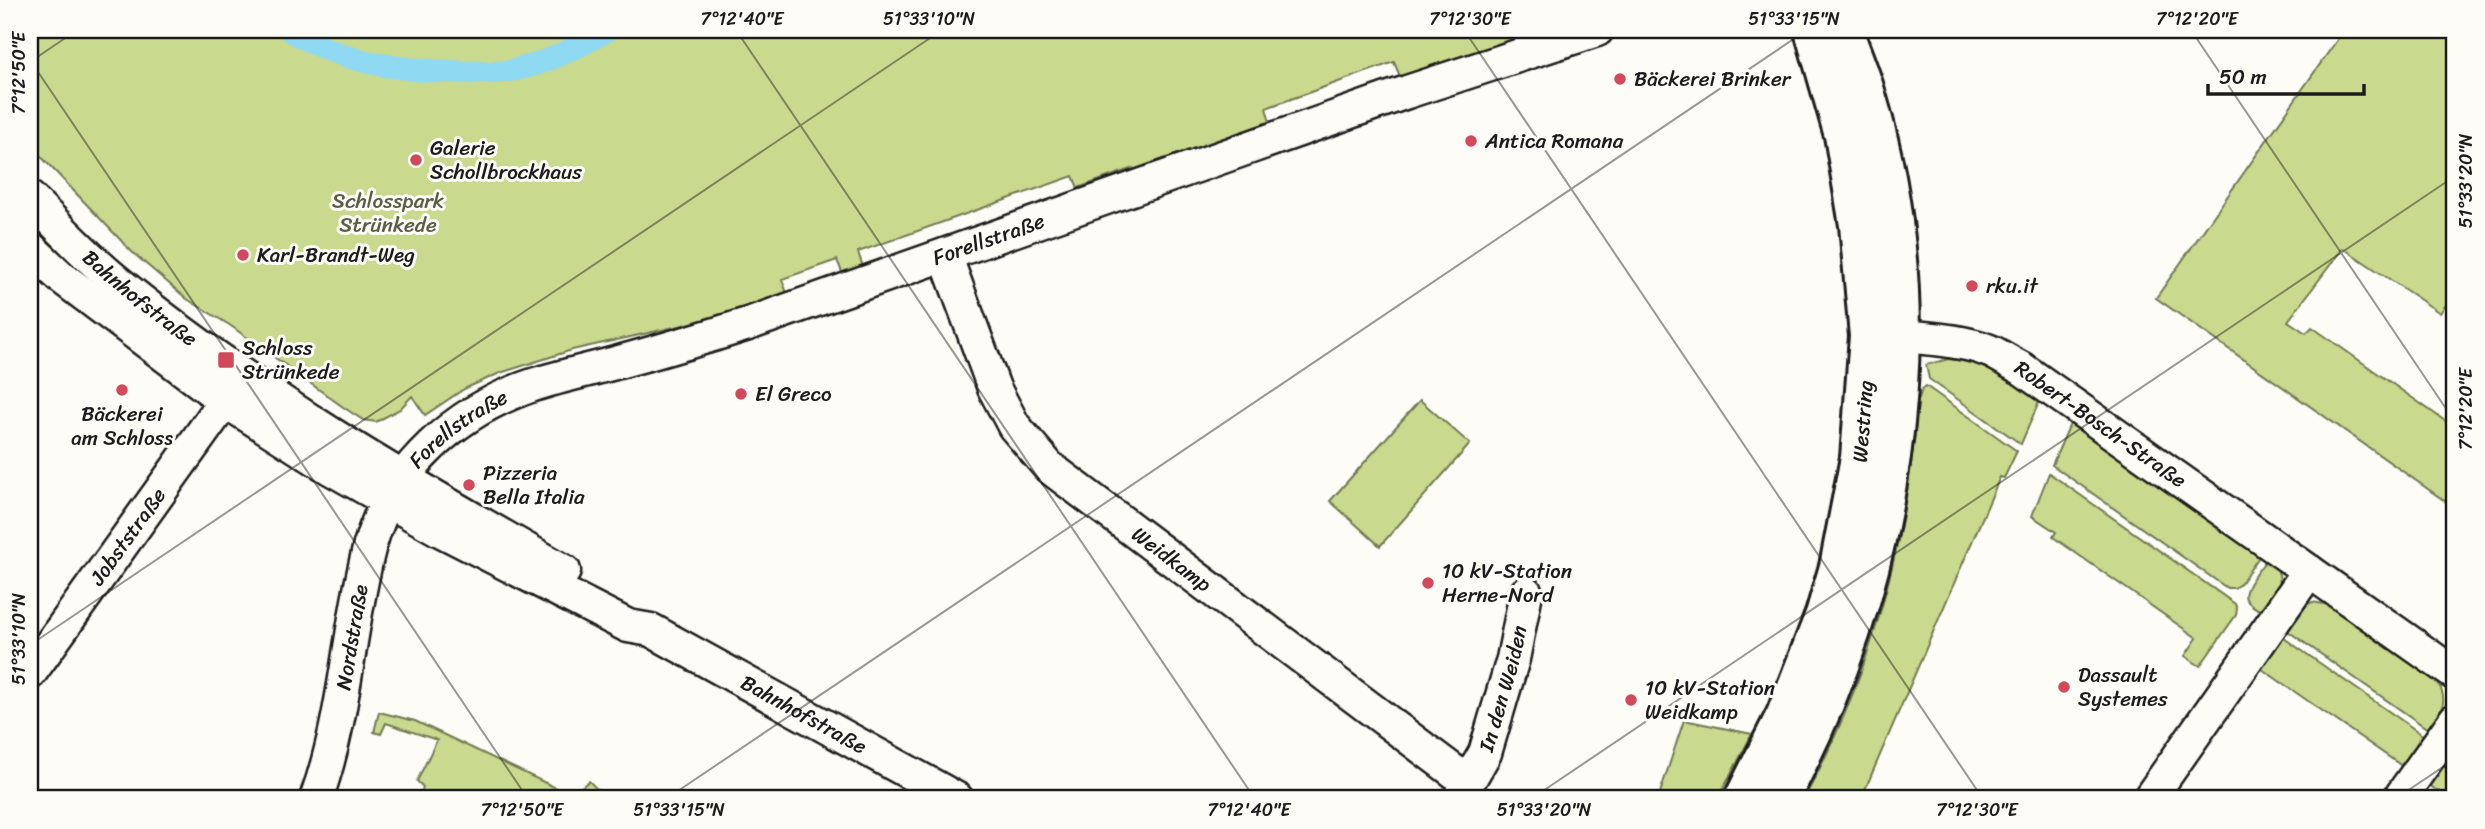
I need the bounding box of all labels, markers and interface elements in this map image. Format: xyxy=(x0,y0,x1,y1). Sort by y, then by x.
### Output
text: 7°12'40"E xyxy=(701,3,784,35)
text: 51°33'10"N xyxy=(883,3,975,35)
text: 7°12'30"E xyxy=(1429,3,1512,35)
text: 51°33'15"N xyxy=(1748,3,1840,35)
text: 7°12'20"E xyxy=(2156,3,2239,35)
text: 7°12'50"E xyxy=(3,31,35,114)
scale bar xyxy=(2208,52,2364,96)
text: 50 m xyxy=(2219,58,2267,96)
place label: Bäckerei Brinker xyxy=(1634,60,1792,98)
marker: Bäckerei Brinker xyxy=(1612,71,1628,87)
place label: Antica Romana xyxy=(1484,122,1624,160)
place label: Galerie Schollbrockhaus xyxy=(430,129,582,191)
marker: Antica Romana xyxy=(1463,133,1479,149)
text: 51°33'20"N xyxy=(2450,133,2482,228)
marker: Galerie Schollbrockhaus xyxy=(408,152,424,168)
park label: Schlosspark Strünkede xyxy=(332,182,444,244)
street label: Forellstraße xyxy=(927,202,1050,277)
place label: Karl-Brandt-Weg xyxy=(257,236,415,274)
street label: Bahnhofstraße xyxy=(73,240,206,357)
marker: Karl-Brandt-Weg xyxy=(235,247,251,263)
place label: rku.it xyxy=(1986,267,2039,305)
marker: rku.it xyxy=(1964,278,1980,294)
place label: Schloss Strünkede xyxy=(242,329,340,391)
marker: Schloss Strünkede xyxy=(216,350,236,370)
street label: Robert-Bosch-Straße xyxy=(2006,350,2195,498)
text: 7°12'20"E xyxy=(2450,367,2482,450)
place label: El Greco xyxy=(755,375,832,413)
street label: Forellstraße xyxy=(399,378,514,477)
street label: Westring xyxy=(1841,379,1885,464)
marker: Bäckerei am Schloss xyxy=(114,382,130,398)
marker: El Greco xyxy=(733,386,749,402)
place label: Bäckerei am Schloss xyxy=(71,395,173,457)
place label: Pizzeria Bella Italia xyxy=(483,454,585,516)
marker: Pizzeria Bella Italia xyxy=(461,477,477,493)
street label: Jobststraße xyxy=(79,479,177,594)
street label: Weidkamp xyxy=(1123,516,1220,602)
place label: 10 kV-Station Herne-Nord xyxy=(1442,552,1572,614)
marker: 10 kV-Station Herne-Nord xyxy=(1420,575,1436,591)
street label: Nordstraße xyxy=(324,581,380,693)
text: 51°33'10"N xyxy=(3,593,35,685)
street label: In den Weiden xyxy=(1467,622,1538,757)
place label: Dassault Systemes xyxy=(2078,656,2168,718)
street label: Bahnhofstraße xyxy=(734,664,874,765)
place label: 10 kV-Station Weidkamp xyxy=(1645,669,1775,731)
marker: Dassault Systemes xyxy=(2056,679,2072,695)
marker: 10 kV-Station Weidkamp xyxy=(1623,692,1639,708)
text: 7°12'50"E xyxy=(481,794,564,826)
text: 51°33'15"N xyxy=(633,794,725,826)
text: 7°12'40"E xyxy=(1208,794,1291,826)
text: 51°33'20"N xyxy=(1497,794,1592,826)
text: 7°12'30"E xyxy=(1936,794,2019,826)

